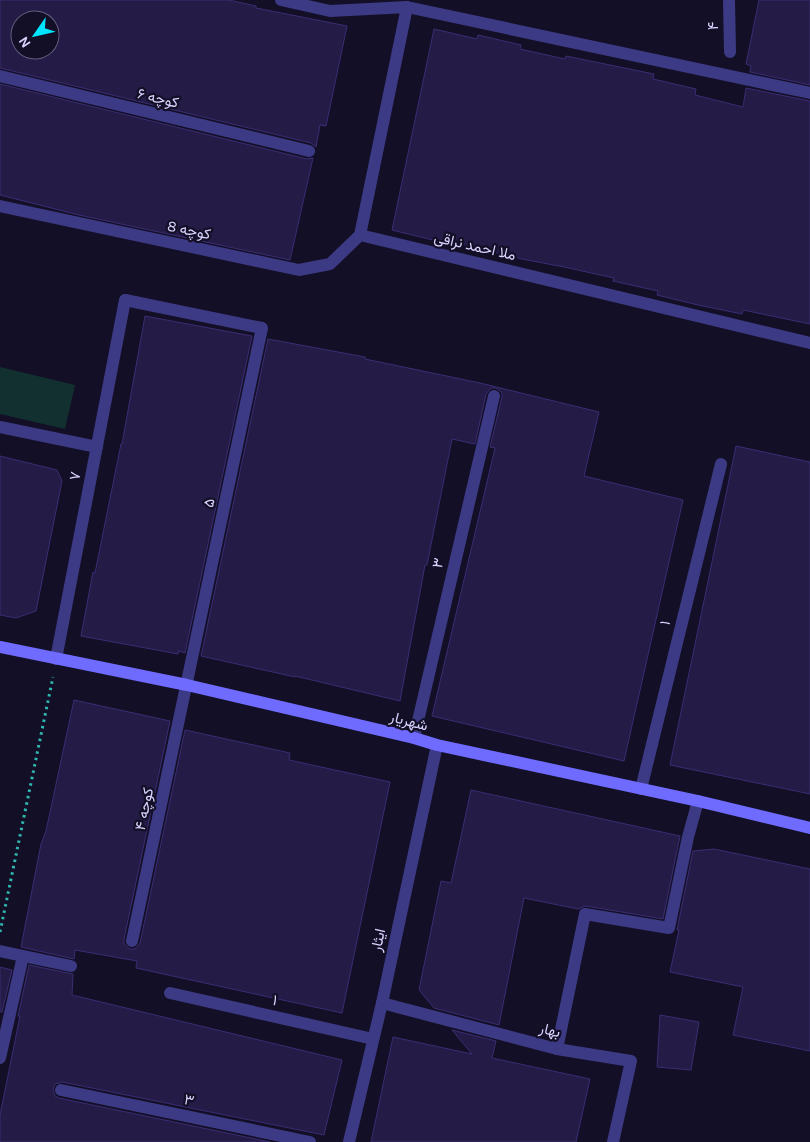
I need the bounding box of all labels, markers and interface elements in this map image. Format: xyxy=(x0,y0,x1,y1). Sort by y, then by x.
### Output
north arrow xyxy=(10,10,60,60)
street label: ۴ xyxy=(704,21,722,30)
text: N xyxy=(15,33,34,51)
street label: کوچه ۶ xyxy=(135,84,181,113)
street label: کوچه 8 xyxy=(165,217,213,244)
street label: ملا احمد نراقی xyxy=(432,228,518,265)
street label: ۷ xyxy=(65,470,85,482)
street label: ۵ xyxy=(199,497,219,509)
street label: ۳ xyxy=(428,556,448,570)
street label: ۱ xyxy=(656,619,674,627)
street label: شهریار xyxy=(387,707,430,735)
street label: کوچه ۴ xyxy=(131,786,158,832)
street label: ایثار xyxy=(367,927,389,954)
street label: ۱ xyxy=(271,991,279,1009)
street label: بهار xyxy=(537,1018,562,1041)
street label: ۳ xyxy=(182,1090,196,1110)

